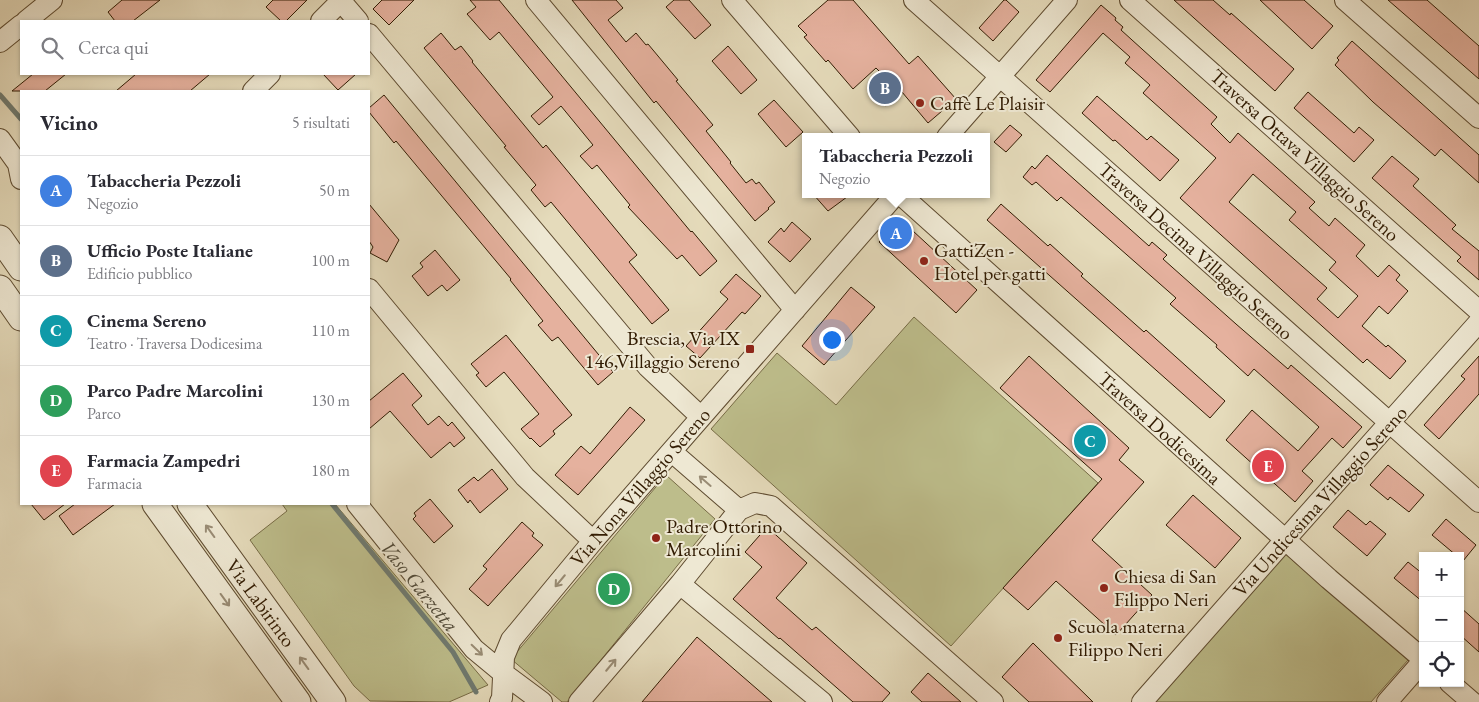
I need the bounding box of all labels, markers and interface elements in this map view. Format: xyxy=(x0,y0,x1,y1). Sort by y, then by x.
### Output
search box xyxy=(20,20,370,75)
icon: search xyxy=(38,34,66,62)
text: Cerca qui xyxy=(78,35,149,60)
street label: Traversa Ottava Villaggio Sereno xyxy=(1205,63,1405,247)
pin: B xyxy=(869,69,901,107)
place label: Caffè Le Plaisir xyxy=(930,90,1046,116)
marker: Caffè Le Plaisir xyxy=(914,97,926,109)
text: Vicino xyxy=(40,109,98,136)
text: 5 risultati xyxy=(292,112,350,133)
popup xyxy=(802,133,990,198)
text: Tabaccheria Pezzoli xyxy=(819,143,973,168)
street label: Traversa Decima Villaggio Sereno xyxy=(1093,156,1299,346)
text: Tabaccheria Pezzoli xyxy=(87,168,241,193)
text: Negozio xyxy=(819,168,870,189)
text: A xyxy=(50,180,62,201)
text: 50 m xyxy=(319,180,350,201)
text: Negozio xyxy=(87,193,138,214)
pin: A xyxy=(880,214,912,252)
place label: GattiZen - Hotel per gatti xyxy=(934,237,1046,286)
text: Ufficio Poste Italiane xyxy=(87,238,253,263)
text: B xyxy=(51,250,61,271)
text: 100 m xyxy=(311,250,350,271)
marker: GattiZen - Hotel per gatti xyxy=(918,255,930,267)
text: Edificio pubblico xyxy=(87,263,192,284)
text: Cinema Sereno xyxy=(87,308,206,333)
text: C xyxy=(50,320,62,341)
text: 110 m xyxy=(311,320,350,341)
place label: Brescia, Via IX 146,Villaggio Sereno xyxy=(585,325,740,374)
your location xyxy=(819,327,845,353)
text: Teatro · Traversa Dodicesima xyxy=(87,333,262,354)
marker: Brescia, Via IX 146,Villaggio Sereno xyxy=(744,343,756,355)
street label: Traversa Dodicesima xyxy=(1093,366,1227,490)
text: Parco Padre Marcolini xyxy=(87,378,263,403)
text: D xyxy=(50,390,62,411)
text: 130 m xyxy=(311,390,350,411)
street label: Via Undicesima Villaggio Sereno xyxy=(1227,400,1413,602)
street label: Via Nona Villaggio Sereno xyxy=(564,402,716,572)
text: Parco xyxy=(87,403,121,424)
pin: C xyxy=(1074,422,1106,460)
pin: E xyxy=(1252,447,1284,485)
text: Farmacia Zampedri xyxy=(87,448,240,473)
text: E xyxy=(51,460,61,481)
text: 180 m xyxy=(311,460,350,481)
text: Farmacia xyxy=(87,473,142,494)
one-way arrow xyxy=(699,475,712,487)
place label: Padre Ottorino Marcolini xyxy=(666,513,782,562)
one-way arrow xyxy=(204,525,215,538)
marker: Padre Ottorino Marcolini xyxy=(650,532,662,544)
water label: Vaso Garzetta xyxy=(375,535,465,637)
map controls xyxy=(1419,552,1464,687)
button: + xyxy=(1419,552,1464,597)
street label: Via Labirinto xyxy=(220,554,302,652)
place label: Chiesa di San Filippo Neri xyxy=(1114,563,1217,612)
pin: D xyxy=(598,570,630,608)
one-way arrow xyxy=(554,574,565,587)
marker: Chiesa di San Filippo Neri xyxy=(1098,582,1110,594)
one-way arrow xyxy=(220,593,230,607)
button: − xyxy=(1419,597,1464,642)
place label: Scuola materna Filippo Neri xyxy=(1068,613,1185,662)
marker: Scuola materna Filippo Neri xyxy=(1052,632,1064,644)
button: locate xyxy=(1419,642,1464,687)
one-way arrow xyxy=(470,644,483,656)
one-way arrow xyxy=(299,656,309,670)
one-way arrow xyxy=(605,659,616,672)

